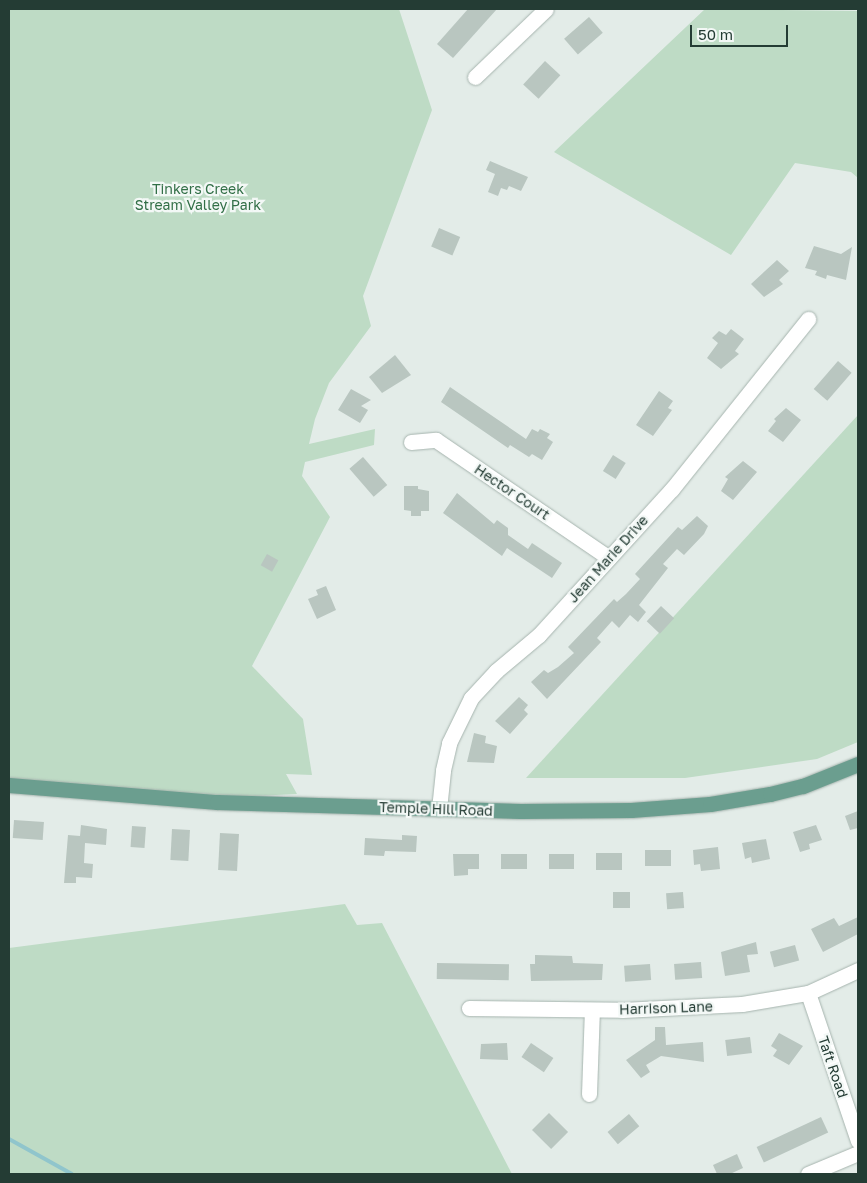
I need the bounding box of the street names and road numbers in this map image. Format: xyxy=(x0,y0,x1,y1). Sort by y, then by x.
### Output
street label: Hector Court xyxy=(471,461,553,523)
street label: Jean Marie Drive xyxy=(564,512,652,606)
street label: Temple Hill Road xyxy=(379,799,493,819)
street label: Harrison Lane xyxy=(619,998,713,1018)
street label: Taft Road xyxy=(815,1034,851,1100)

